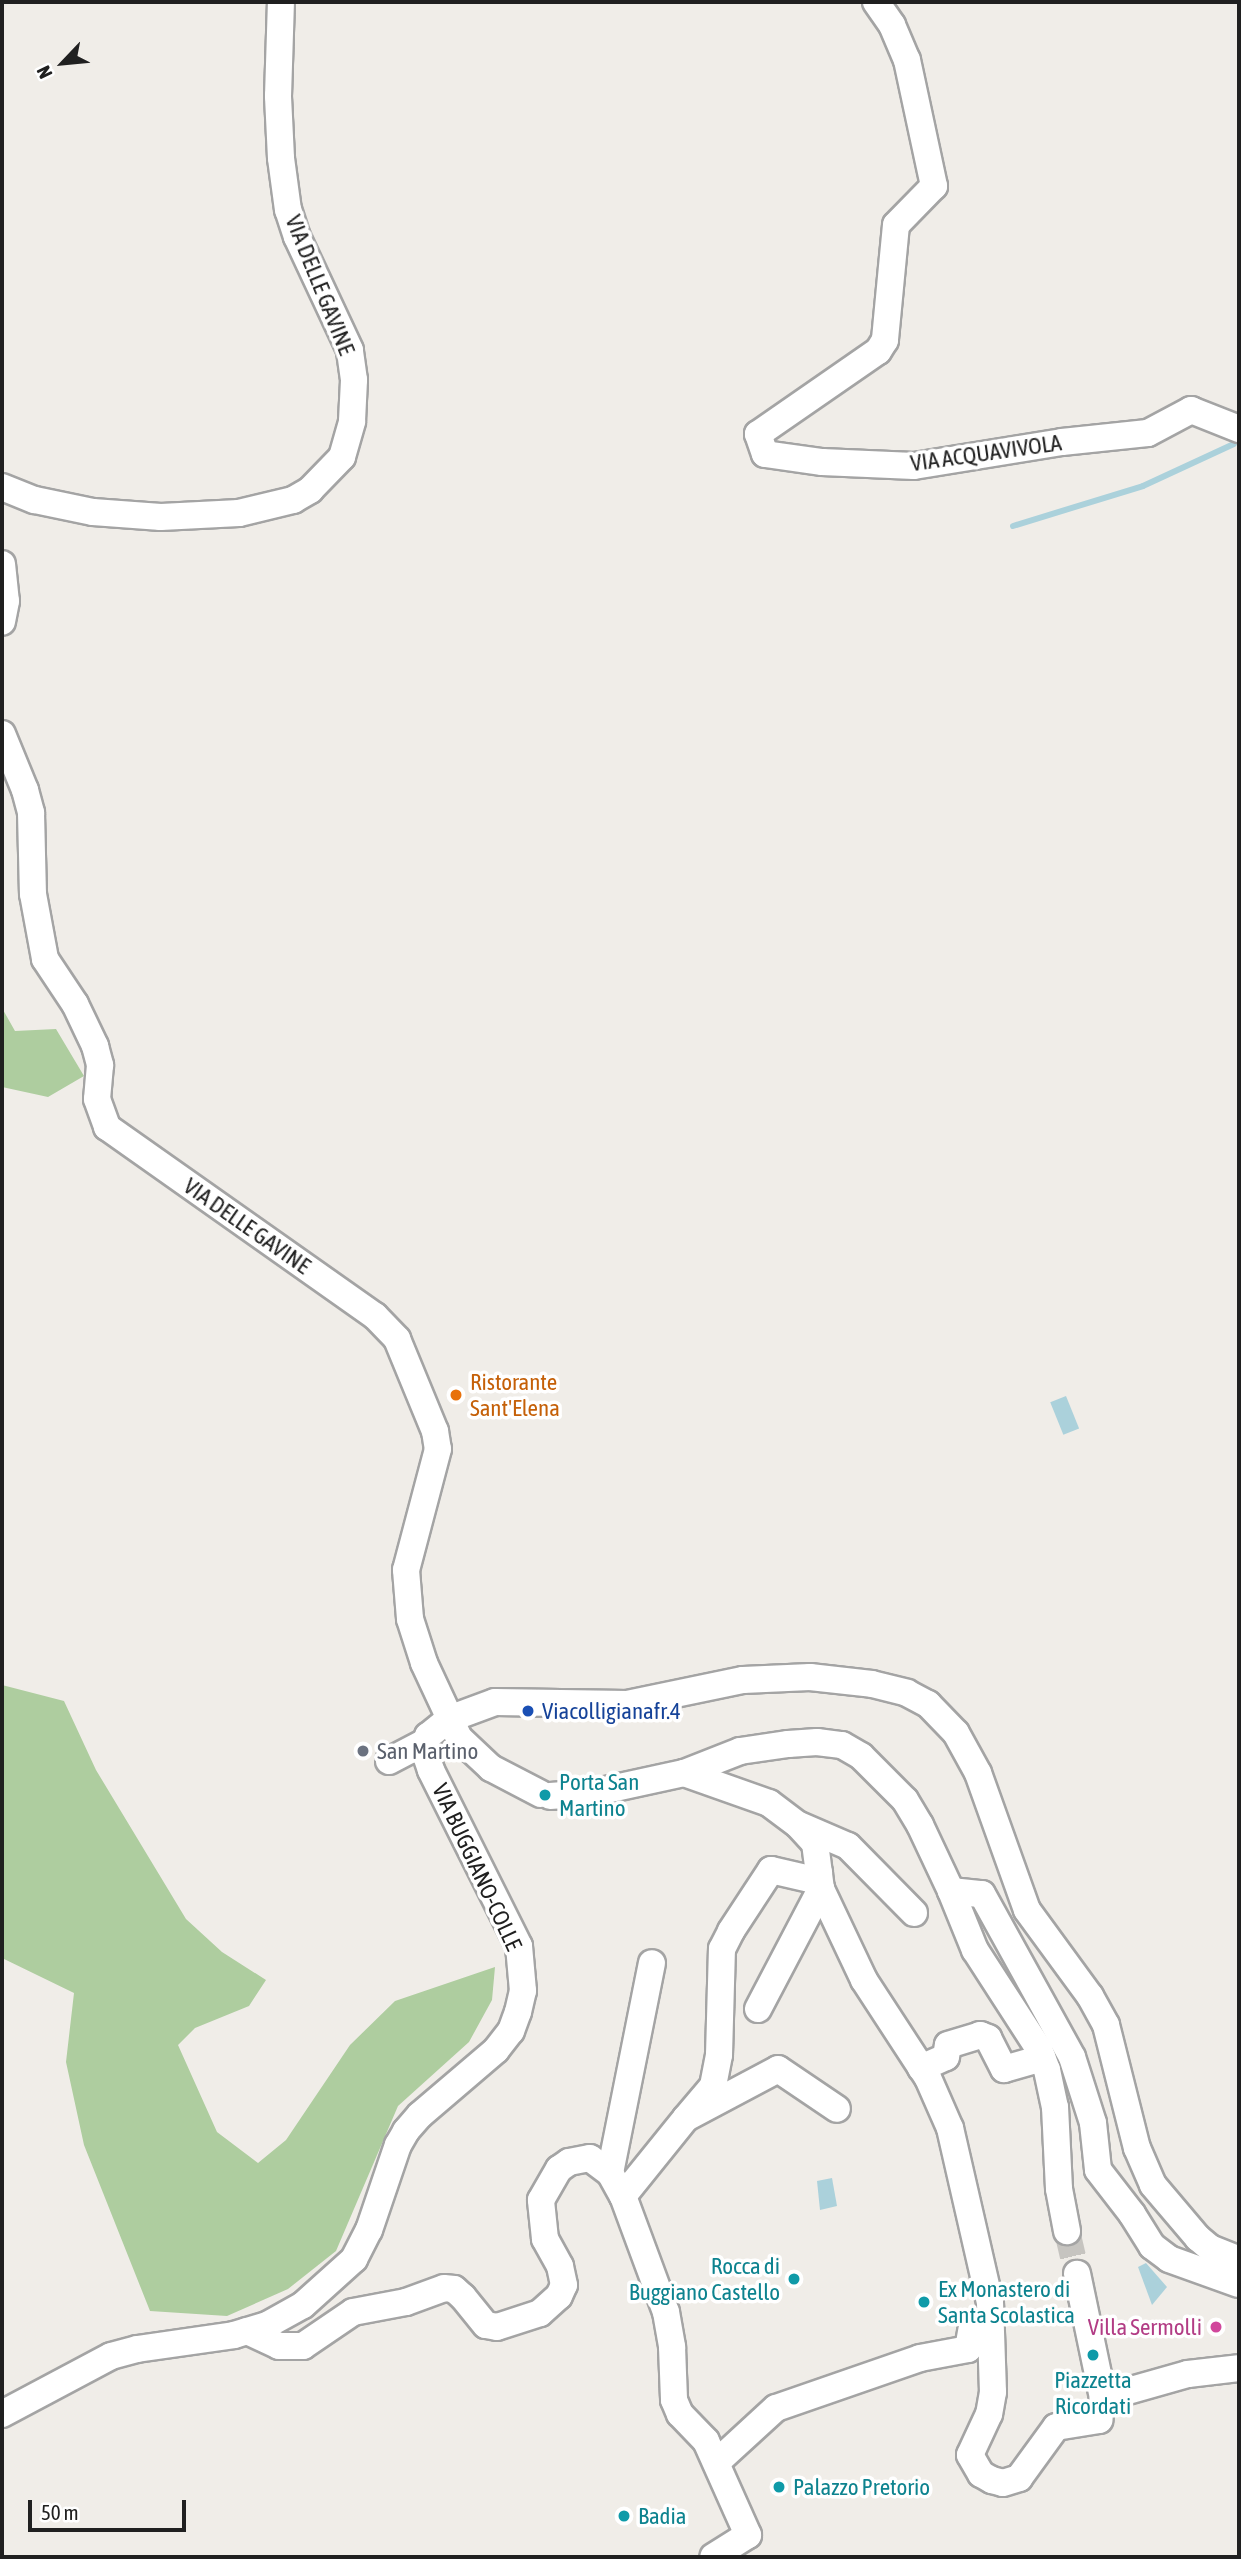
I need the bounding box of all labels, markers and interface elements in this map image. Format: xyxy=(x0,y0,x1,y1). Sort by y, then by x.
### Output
north arrow xyxy=(28,28,98,98)
text: N xyxy=(32,62,56,82)
street label: VIA DELLE GAVINE xyxy=(279,211,361,359)
street label: VIA ACQUAVIVOLA xyxy=(909,429,1063,477)
street label: VIA DELLE GAVINE xyxy=(178,1172,316,1280)
place label: Ristorante Sant'Elena xyxy=(470,1368,560,1422)
marker: Ristorante Sant'Elena xyxy=(448,1387,464,1403)
place label: Viacolligianafr.4 xyxy=(542,1697,681,1725)
marker: Viacolligianafr.4 xyxy=(520,1703,536,1719)
place label: San Martino xyxy=(377,1737,478,1765)
marker: San Martino xyxy=(355,1743,371,1759)
place label: Porta San Martino xyxy=(559,1768,639,1822)
street label: VIA BUGGIANO-COLLE xyxy=(426,1779,528,1955)
marker: Porta San Martino xyxy=(537,1787,553,1803)
place label: Rocca di Buggiano Castello xyxy=(629,2252,780,2306)
marker: Rocca di Buggiano Castello xyxy=(786,2271,802,2287)
place label: Ex Monastero di Santa Scolastica xyxy=(938,2275,1075,2329)
marker: Ex Monastero di Santa Scolastica xyxy=(916,2294,932,2310)
place label: Villa Sermolli xyxy=(1088,2313,1202,2341)
marker: Villa Sermolli xyxy=(1208,2319,1224,2335)
marker: Piazzetta Ricordati xyxy=(1085,2347,1101,2363)
place label: Piazzetta Ricordati xyxy=(1054,2366,1132,2420)
place label: Palazzo Pretorio xyxy=(793,2473,930,2501)
marker: Palazzo Pretorio xyxy=(771,2479,787,2495)
scale bar xyxy=(32,2486,189,2530)
text: 50 m xyxy=(41,2500,79,2524)
place label: Badia xyxy=(638,2502,686,2530)
marker: Badia xyxy=(616,2508,632,2524)

